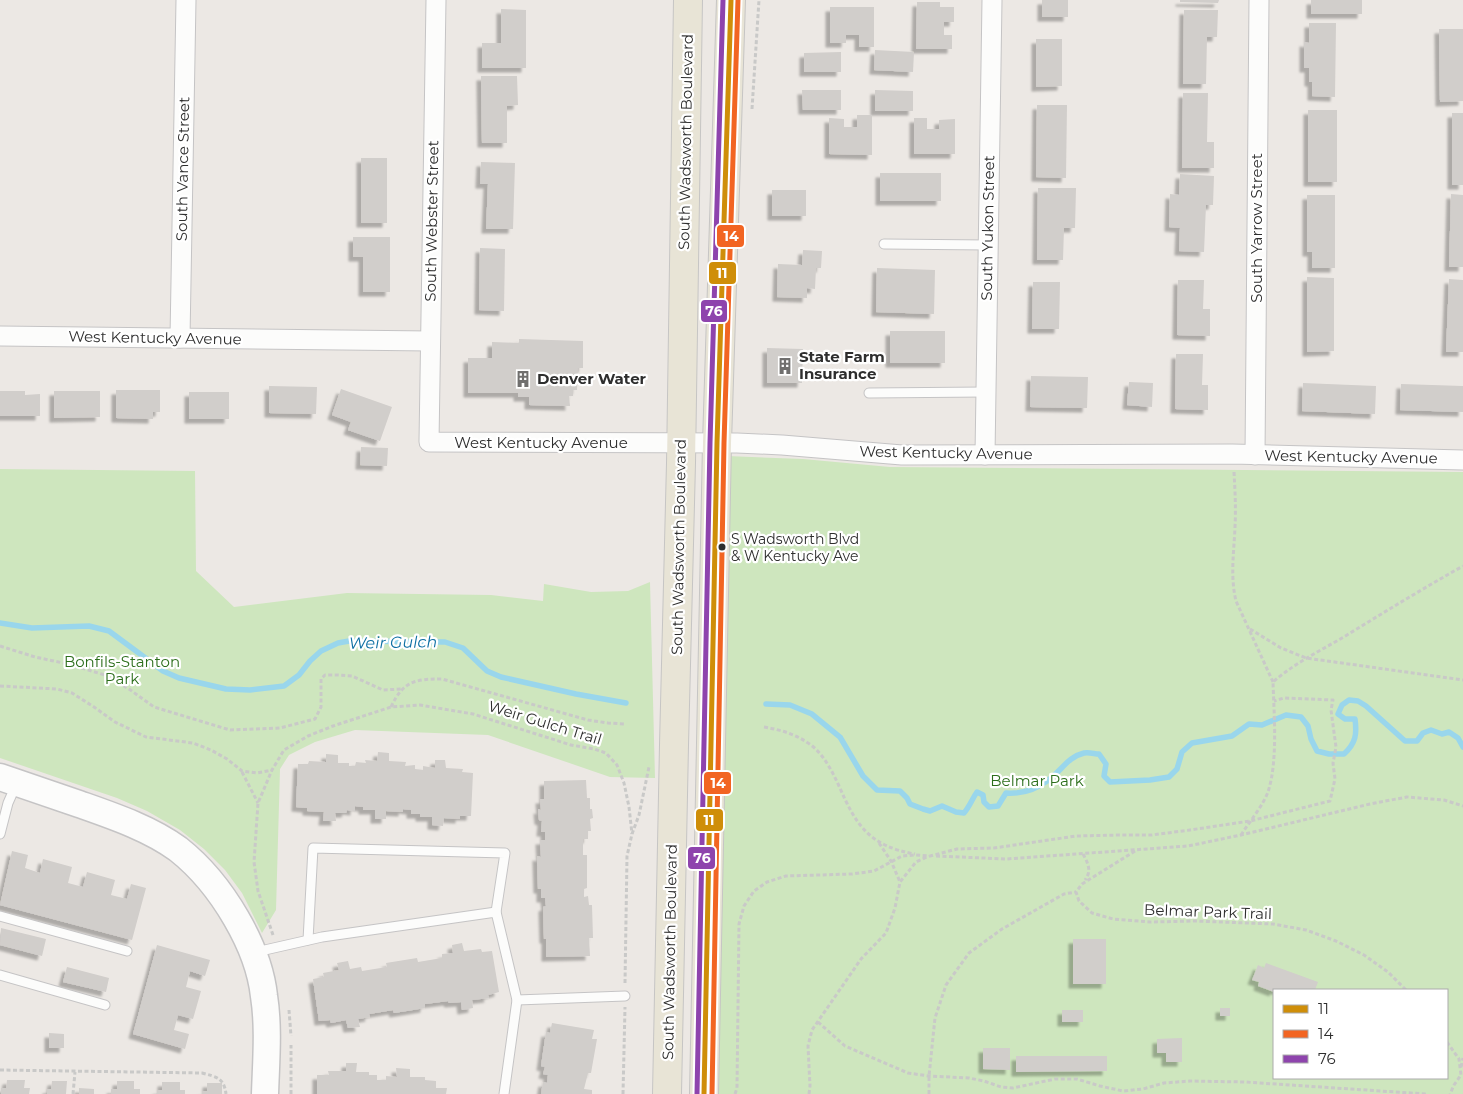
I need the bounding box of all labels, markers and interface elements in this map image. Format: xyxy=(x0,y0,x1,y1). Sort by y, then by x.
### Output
street label: South Wadsworth Boulevard xyxy=(674,34,697,250)
street label: South Vance Street xyxy=(172,97,193,241)
street label: South Webster Street xyxy=(421,140,442,302)
street label: South Yarrow Street xyxy=(1247,153,1266,303)
street label: South Yukon Street xyxy=(977,155,998,301)
line badge: 14 xyxy=(716,224,745,248)
text: 14 xyxy=(723,227,739,245)
line badge: 11 xyxy=(708,261,737,285)
text: 11 xyxy=(717,264,727,282)
line badge: 76 xyxy=(700,299,728,323)
text: 76 xyxy=(705,302,723,320)
street label: West Kentucky Avenue xyxy=(68,326,242,349)
place label: State Farm Insurance xyxy=(799,347,885,383)
building icon: State Farm Insurance xyxy=(775,356,795,376)
building icon: Denver Water xyxy=(513,369,533,389)
place label: Denver Water xyxy=(537,369,647,388)
street label: West Kentucky Avenue xyxy=(454,433,628,452)
street label: South Wadsworth Boulevard xyxy=(667,439,690,655)
street label: West Kentucky Avenue xyxy=(859,441,1033,464)
street label: West Kentucky Avenue xyxy=(1264,445,1438,468)
place label: S Wadsworth Blvd & W Kentucky Ave xyxy=(731,530,859,565)
marker: S Wadsworth Blvd & W Kentucky Ave xyxy=(717,542,727,552)
water label: Weir Gulch xyxy=(349,632,437,653)
park label: Bonfils-Stanton Park xyxy=(64,652,180,688)
street label: Weir Gulch Trail xyxy=(486,696,604,749)
line badge: 14 xyxy=(703,771,732,795)
park label: Belmar Park xyxy=(990,771,1084,790)
text: 14 xyxy=(710,774,726,792)
line badge: 11 xyxy=(695,808,724,832)
text: 11 xyxy=(704,811,714,829)
street label: South Wadsworth Boulevard xyxy=(658,844,681,1060)
line badge: 76 xyxy=(687,846,716,870)
text: 76 xyxy=(693,849,711,867)
street label: Belmar Park Trail xyxy=(1144,900,1272,923)
legend xyxy=(1273,989,1448,1079)
text: 11 xyxy=(1318,999,1329,1018)
text: 14 xyxy=(1318,1024,1333,1043)
text: 76 xyxy=(1318,1049,1336,1068)

